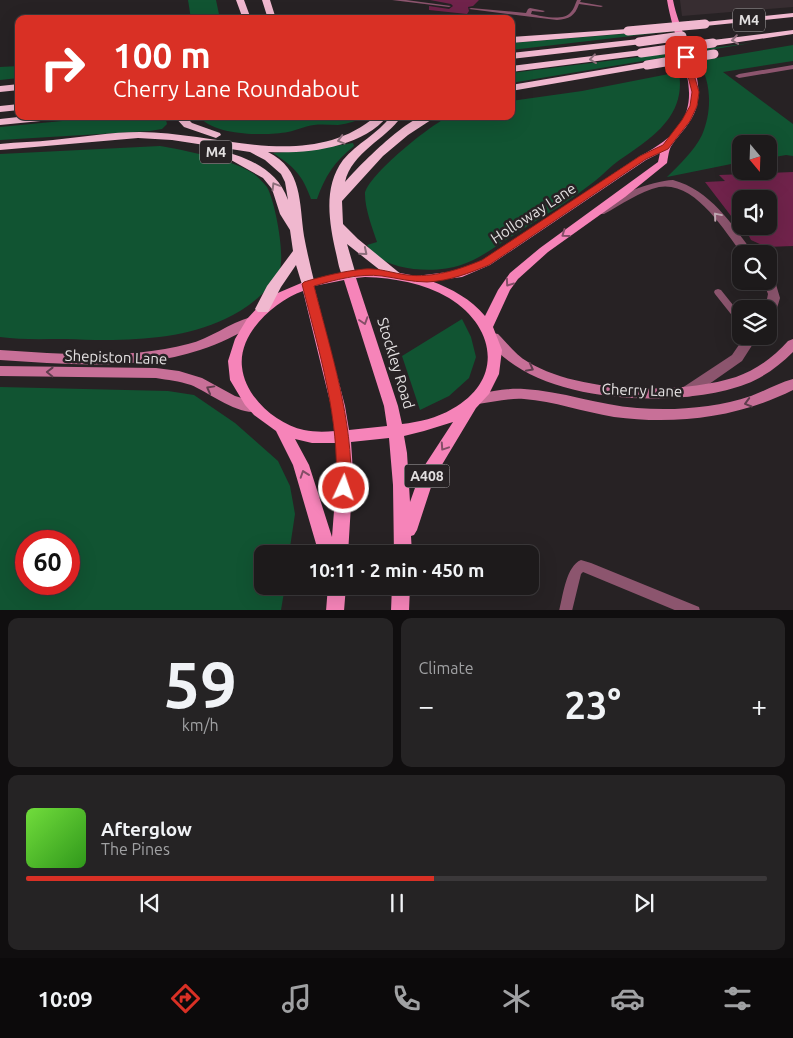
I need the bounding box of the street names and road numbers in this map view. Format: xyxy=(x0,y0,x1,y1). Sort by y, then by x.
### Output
road number: M4 xyxy=(733,8,765,32)
road number: M4 xyxy=(200,140,232,163)
street label: Holloway Lane xyxy=(487,179,579,247)
street label: Stockley Road xyxy=(374,315,418,411)
street label: Shepiston Lane xyxy=(64,347,168,367)
street label: Cherry Lane xyxy=(601,380,683,400)
road number: A408 xyxy=(404,464,450,488)

